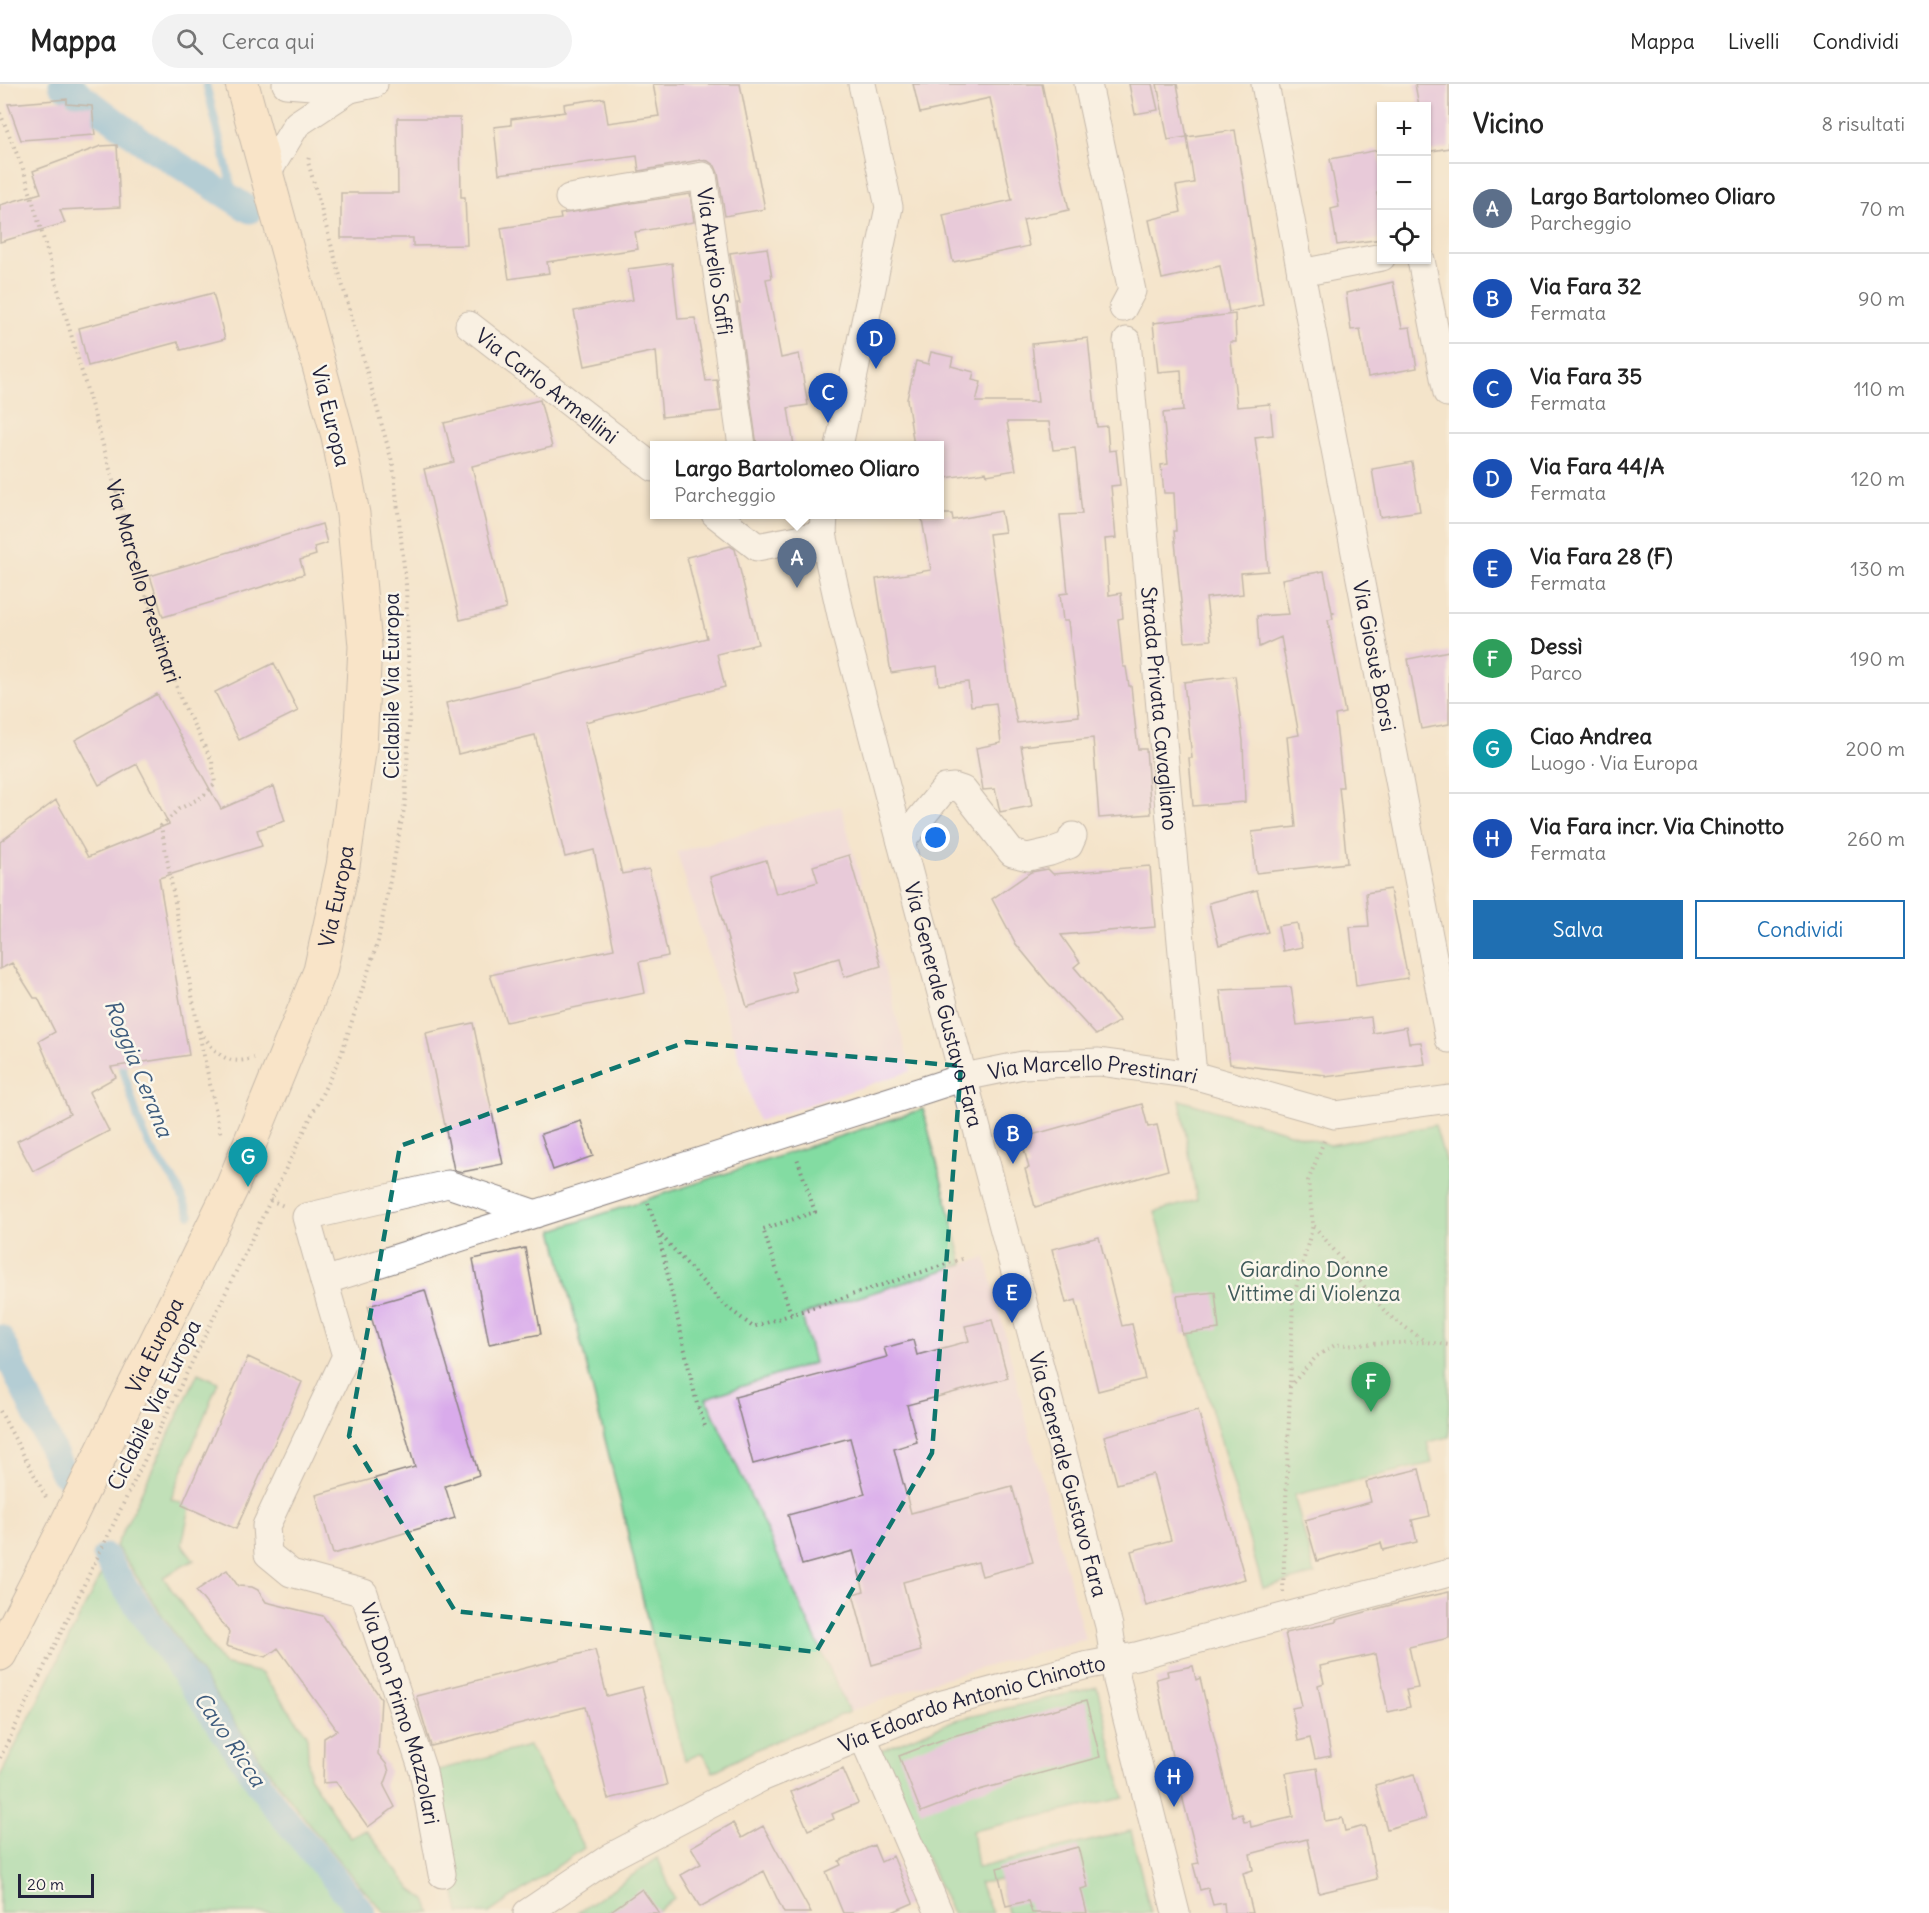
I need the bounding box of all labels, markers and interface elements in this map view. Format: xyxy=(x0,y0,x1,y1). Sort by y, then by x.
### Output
search box xyxy=(152,14,572,68)
text: Mappa xyxy=(30,23,116,59)
icon: search xyxy=(173,25,206,58)
text: Cerca qui xyxy=(221,27,315,55)
text: Mappa xyxy=(1630,28,1695,55)
text: Livelli xyxy=(1728,28,1779,55)
text: Condividi xyxy=(1812,28,1899,55)
map controls xyxy=(1377,102,1431,264)
button: + xyxy=(1377,102,1431,156)
text: Vicino xyxy=(1473,107,1544,140)
text: 8 risultati xyxy=(1821,111,1905,136)
button: − xyxy=(1377,156,1431,210)
text: Largo Bartolomeo Oliaro xyxy=(1530,182,1775,210)
street label: Via Aurelio Saffi xyxy=(691,186,739,337)
text: A xyxy=(1486,196,1499,221)
text: 70 m xyxy=(1860,196,1905,221)
button: locate xyxy=(1377,210,1431,264)
text: Parcheggio xyxy=(1530,210,1631,235)
text: Via Fara 32 xyxy=(1530,272,1642,300)
text: B xyxy=(1486,286,1499,311)
text: 90 m xyxy=(1858,286,1905,311)
text: Fermata xyxy=(1530,300,1606,325)
pin: D xyxy=(856,320,896,369)
street label: Via Carlo Armellini xyxy=(470,322,624,449)
text: Via Fara 35 xyxy=(1530,362,1642,390)
street label: Via Europa xyxy=(305,363,357,469)
pin: C xyxy=(808,374,848,423)
text: C xyxy=(1486,376,1499,401)
text: 110 m xyxy=(1854,376,1905,401)
text: Fermata xyxy=(1530,390,1606,415)
popup xyxy=(650,441,944,519)
text: Via Fara 44/A xyxy=(1530,452,1664,480)
text: Largo Bartolomeo Oliaro xyxy=(674,454,920,482)
text: D xyxy=(1485,466,1500,491)
text: 120 m xyxy=(1851,466,1905,491)
street label: Via Marcello Prestinari xyxy=(100,477,188,686)
text: Fermata xyxy=(1530,480,1606,505)
text: Parcheggio xyxy=(674,482,776,507)
pin: A xyxy=(778,538,816,588)
text: Via Fara 28 (F) xyxy=(1530,542,1673,570)
text: E xyxy=(1487,556,1498,581)
text: 130 m xyxy=(1850,556,1905,581)
text: Fermata xyxy=(1530,570,1606,595)
street label: Via Giosuè Borsi xyxy=(1347,578,1403,734)
street label: Strada Privata Cavagliano xyxy=(1136,585,1184,832)
street label: Ciclabile Via Europa xyxy=(378,593,405,779)
text: Dessì xyxy=(1530,632,1582,660)
text: F xyxy=(1487,646,1498,671)
text: 190 m xyxy=(1850,646,1905,671)
text: Parco xyxy=(1530,660,1582,685)
text: Ciao Andrea xyxy=(1530,722,1652,750)
text: G xyxy=(1485,736,1500,761)
text: 200 m xyxy=(1845,736,1905,761)
text: Luogo · Via Europa xyxy=(1530,750,1698,775)
text: Via Fara incr. Via Chinotto xyxy=(1530,812,1784,840)
your location xyxy=(921,823,950,852)
text: H xyxy=(1485,826,1500,851)
text: 260 m xyxy=(1847,826,1905,851)
text: Fermata xyxy=(1530,840,1606,865)
street label: Via Europa xyxy=(312,844,359,950)
street label: Via Generale Gustavo Fara xyxy=(899,879,989,1130)
button: Salva xyxy=(1473,900,1683,959)
button: Condividi xyxy=(1695,900,1905,959)
water label: Roggia Cerana xyxy=(99,995,180,1142)
street label: Via Marcello Prestinari xyxy=(985,1048,1201,1089)
pin: B xyxy=(994,1114,1032,1164)
pin: G xyxy=(228,1138,268,1187)
park label: Giardino Donne Vittime di Violenza xyxy=(1227,1256,1401,1307)
pin: E xyxy=(992,1274,1032,1323)
street label: Via Europa xyxy=(119,1293,189,1398)
street label: Ciclabile Via Europa xyxy=(101,1315,207,1495)
street label: Via Generale Gustavo Fara xyxy=(1023,1349,1114,1600)
pin: F xyxy=(1352,1362,1390,1412)
street label: Via Don Primo Mazzolari xyxy=(355,1599,446,1827)
street label: Via Edoardo Antonio Chinotto xyxy=(834,1649,1108,1758)
water label: Cavo Ricca xyxy=(188,1686,273,1793)
pin: H xyxy=(1154,1758,1194,1807)
scale bar xyxy=(18,1871,94,1898)
text: 20 m xyxy=(27,1874,64,1894)

